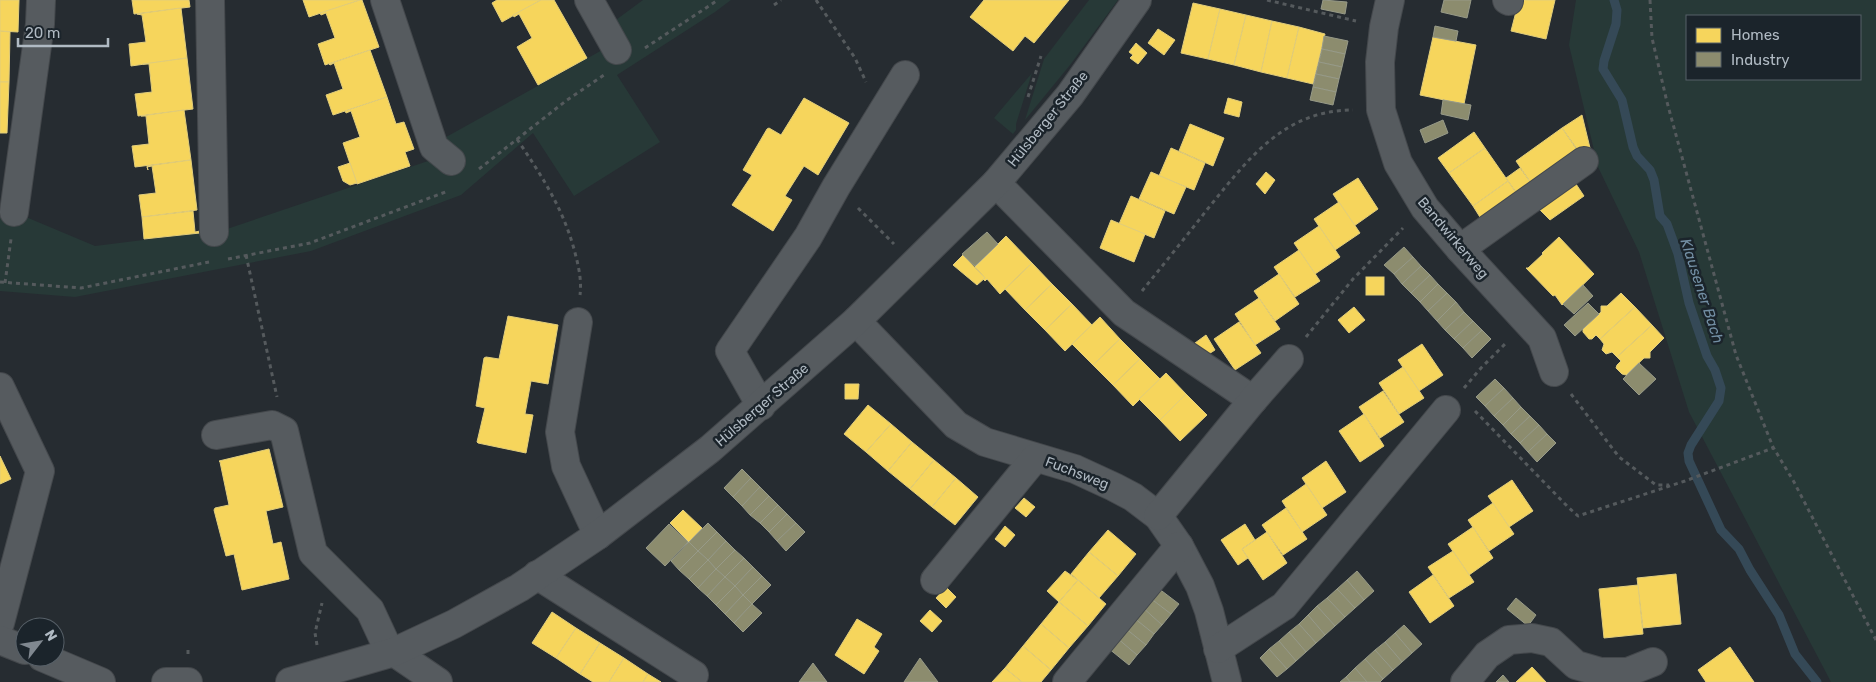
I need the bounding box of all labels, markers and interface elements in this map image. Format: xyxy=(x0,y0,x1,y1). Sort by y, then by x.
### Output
scale bar xyxy=(18,15,108,47)
legend xyxy=(1686,15,1861,80)
text: 20 m xyxy=(25,24,60,42)
text: Homes xyxy=(1731,26,1780,44)
text: Industry xyxy=(1731,51,1790,69)
street label: Hülsberger Straße xyxy=(1004,68,1092,170)
street label: Bandwirkerweg xyxy=(1414,194,1492,282)
water label: Klausener Bach xyxy=(1677,236,1727,346)
street label: Hülsberger Straße xyxy=(712,360,812,450)
street label: Fuchsweg xyxy=(1043,453,1111,493)
north arrow xyxy=(15,617,65,667)
text: N xyxy=(41,627,61,644)

